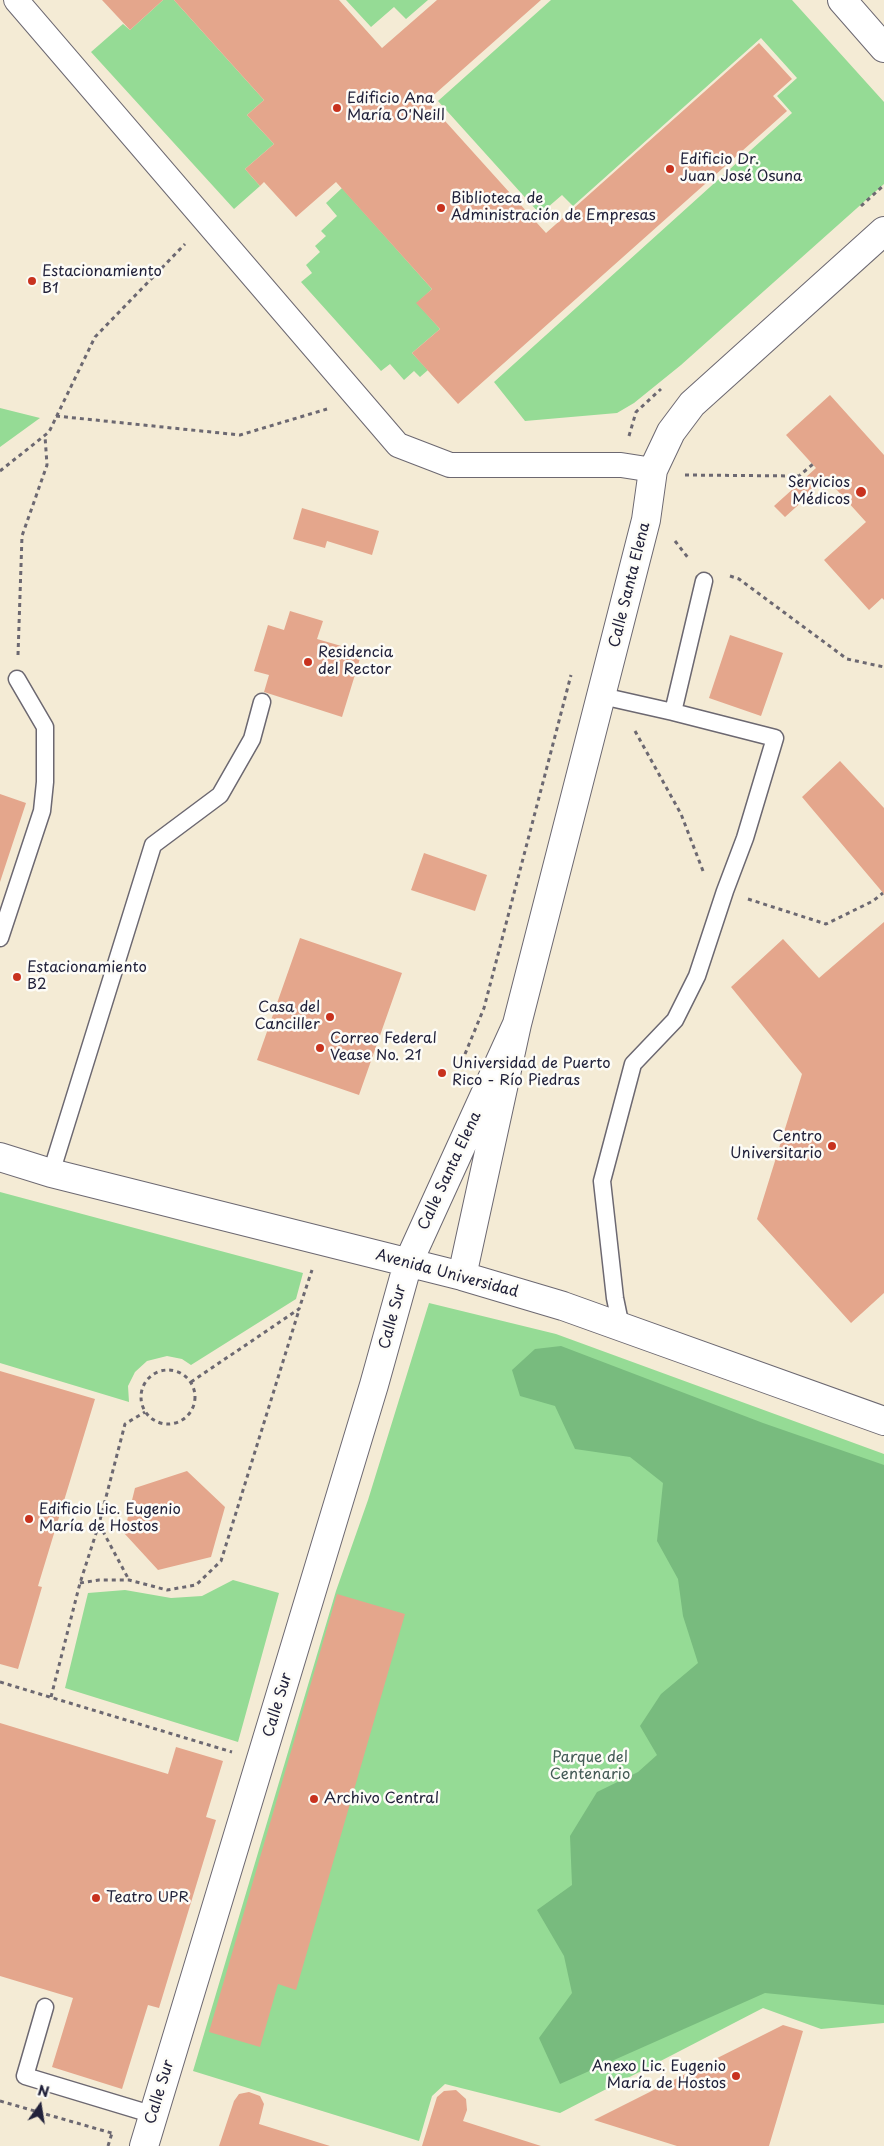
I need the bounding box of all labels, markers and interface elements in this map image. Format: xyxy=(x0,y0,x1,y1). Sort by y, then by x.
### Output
place label: Edificio Ana María O'Neill xyxy=(347,90,445,125)
marker: Edificio Ana María O'Neill xyxy=(331,102,343,114)
place label: Edificio Dr. Juan José Osuna xyxy=(680,151,802,186)
marker: Edificio Dr. Juan José Osuna xyxy=(664,163,676,175)
place label: Biblioteca de Administración de Empresas xyxy=(451,190,656,225)
marker: Biblioteca de Administración de Empresas xyxy=(435,202,447,214)
place label: Estacionamiento B1 xyxy=(42,263,162,298)
marker: Estacionamiento B1 xyxy=(26,275,38,287)
place label: Servicios Médicos xyxy=(788,474,850,509)
marker: Servicios Médicos xyxy=(854,485,868,499)
street label: Calle Santa Elena xyxy=(606,520,654,650)
place label: Residencia del Rector xyxy=(318,644,393,679)
marker: Residencia del Rector xyxy=(302,656,314,668)
place label: Estacionamiento B2 xyxy=(27,959,147,994)
marker: Estacionamiento B2 xyxy=(11,971,23,983)
place label: Casa del Canciller xyxy=(254,999,320,1034)
marker: Casa del Canciller xyxy=(324,1011,336,1023)
place label: Correo Federal Vease No. 21 xyxy=(330,1030,437,1065)
marker: Correo Federal Vease No. 21 xyxy=(314,1042,326,1054)
place label: Universidad de Puerto Rico - Río Piedras xyxy=(452,1055,611,1090)
marker: Universidad de Puerto Rico - Río Piedras xyxy=(436,1067,448,1079)
street label: Calle Santa Elena xyxy=(415,1109,485,1233)
place label: Centro Universitario xyxy=(730,1128,822,1163)
marker: Centro Universitario xyxy=(826,1140,838,1152)
street label: Avenida Universidad xyxy=(374,1246,520,1302)
street label: Calle Sur xyxy=(376,1283,410,1351)
place label: Edificio Lic. Eugenio María de Hostos xyxy=(39,1501,181,1536)
marker: Edificio Lic. Eugenio María de Hostos xyxy=(23,1513,35,1525)
street label: Calle Sur xyxy=(260,1671,296,1739)
park label: Parque del Centenario xyxy=(550,1749,630,1784)
place label: Archivo Central xyxy=(324,1790,439,1808)
marker: Archivo Central xyxy=(308,1793,320,1805)
place label: Teatro UPR xyxy=(106,1889,189,1907)
marker: Teatro UPR xyxy=(90,1892,102,1904)
street label: Calle Sur xyxy=(142,2058,178,2126)
place label: Anexo Lic. Eugenio María de Hostos xyxy=(592,2058,726,2093)
marker: Anexo Lic. Eugenio María de Hostos xyxy=(730,2070,742,2082)
text: N xyxy=(36,2079,51,2102)
north arrow xyxy=(15,2081,65,2131)

